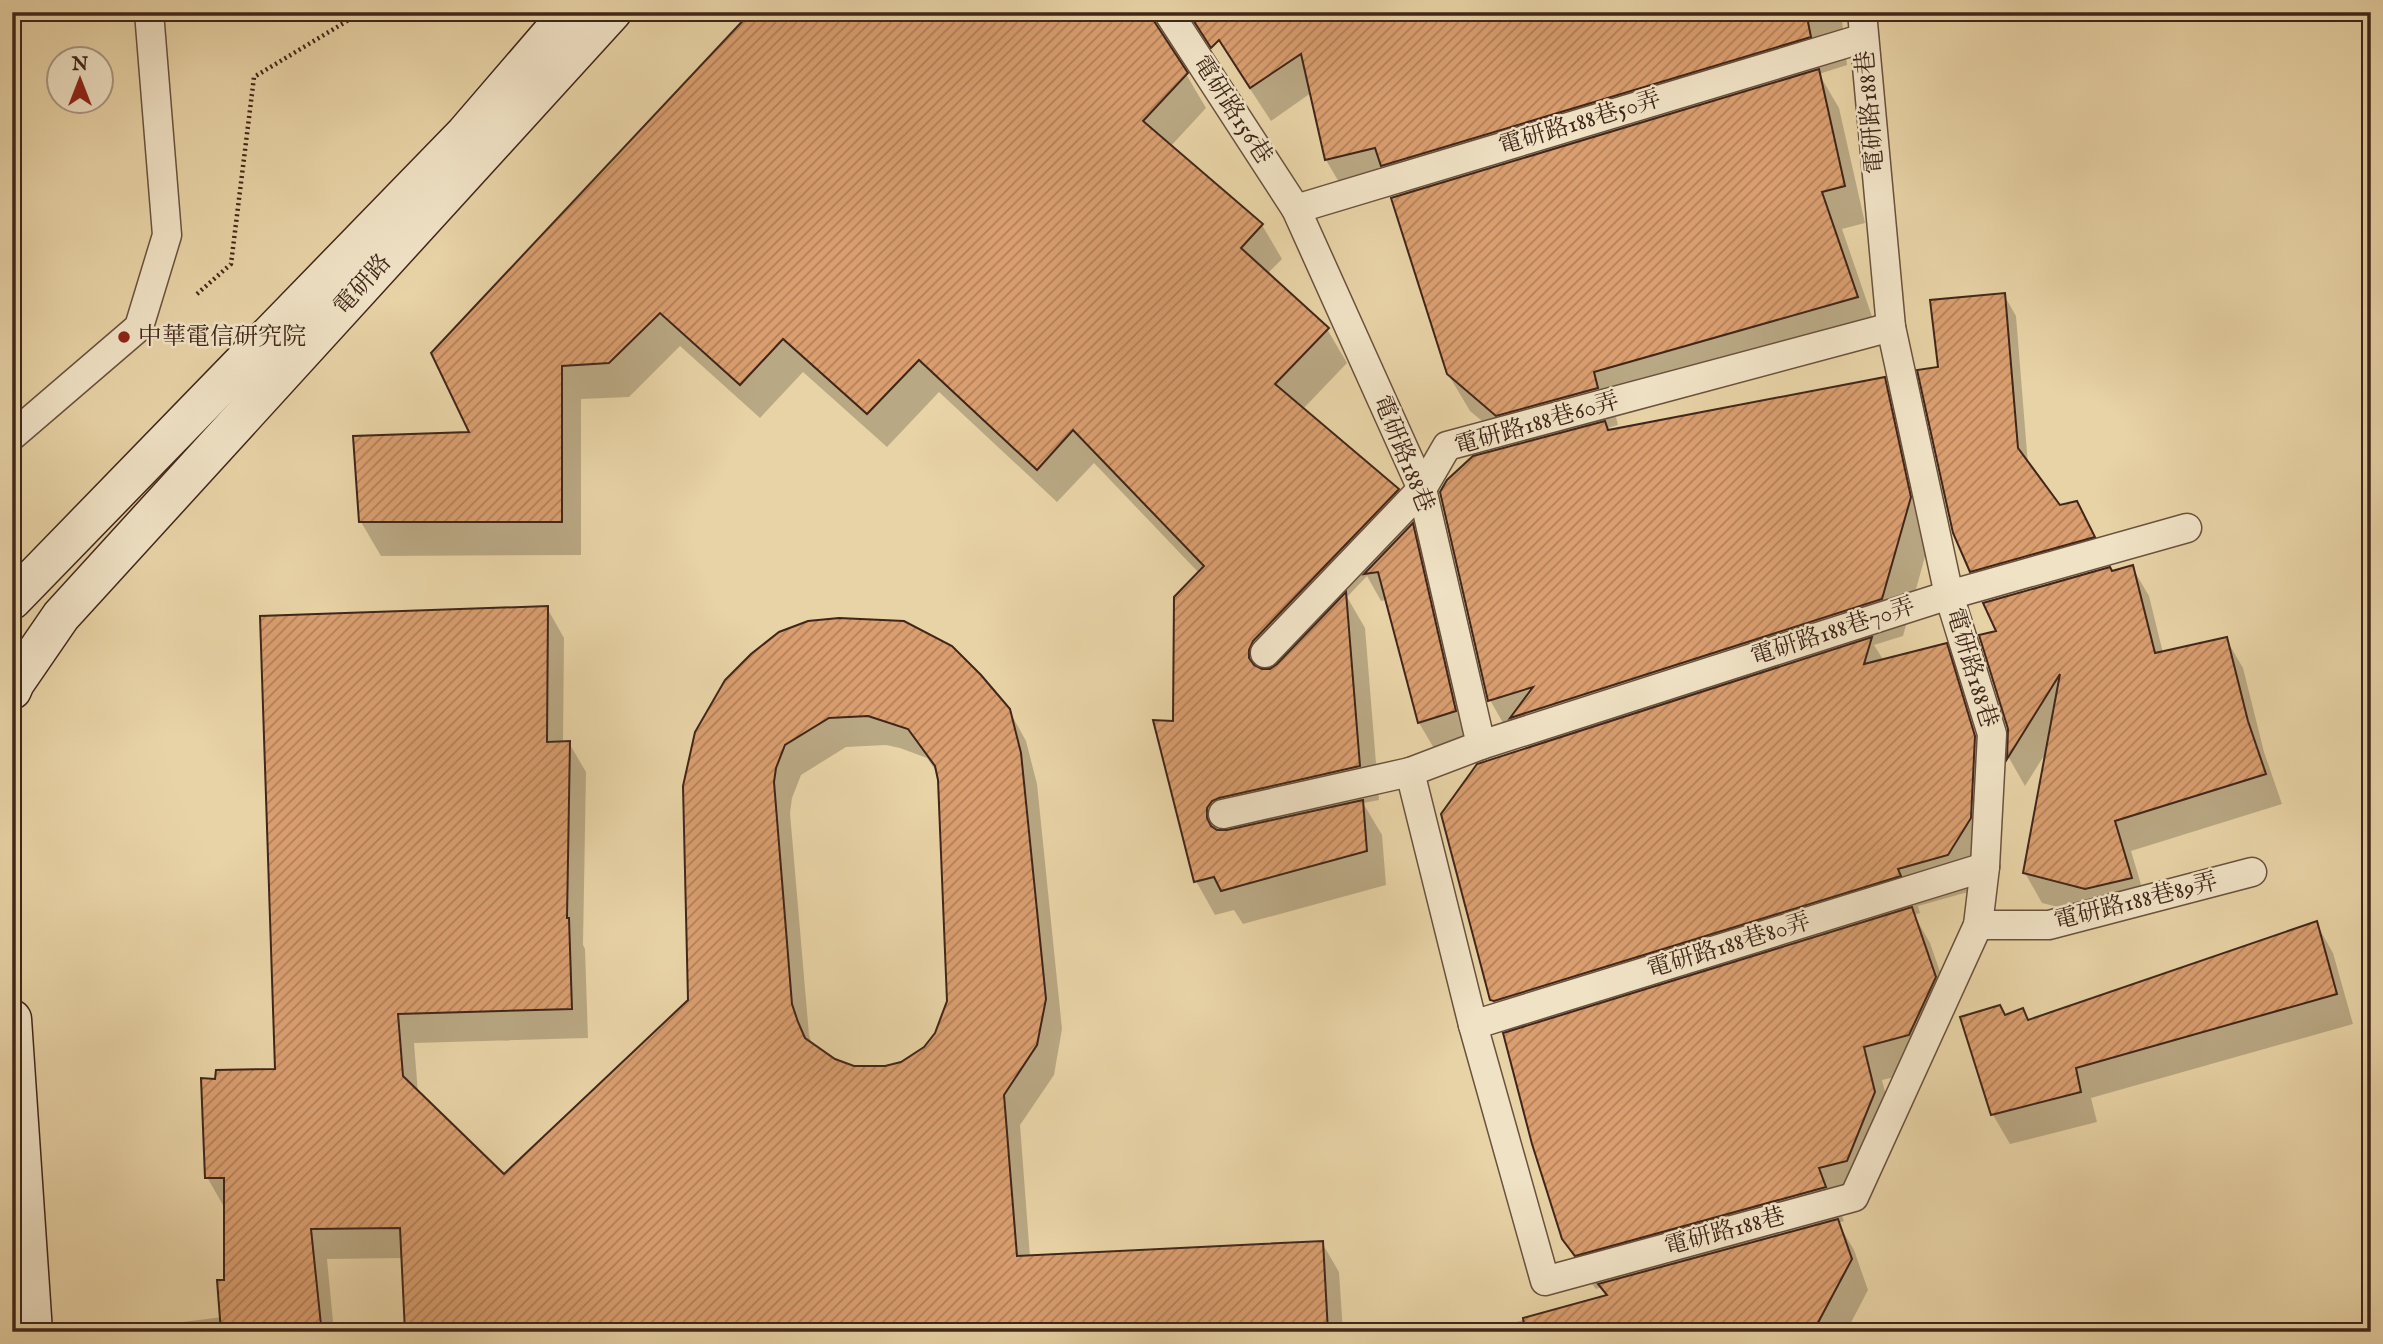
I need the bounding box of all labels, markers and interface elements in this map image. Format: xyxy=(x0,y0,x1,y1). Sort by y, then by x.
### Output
north arrow xyxy=(46,46,116,116)
street label: 電研路188巷 xyxy=(1850,49,1892,175)
street label: 電研路156巷 xyxy=(1185,50,1279,170)
text: N xyxy=(71,53,89,77)
street label: 電研路188巷50弄 xyxy=(1495,84,1665,162)
street label: 電研路 xyxy=(327,248,399,322)
place label: 中華電信研究院 xyxy=(138,322,306,353)
marker: 中華電信研究院 xyxy=(116,329,132,345)
street label: 電研路188巷60弄 xyxy=(1451,386,1623,462)
street label: 電研路188巷 xyxy=(1365,391,1441,517)
street label: 電研路188巷70弄 xyxy=(1747,591,1919,673)
street label: 電研路188巷 xyxy=(1938,604,2004,732)
street label: 電研路188巷89弄 xyxy=(2051,867,2221,937)
street label: 電研路188巷80弄 xyxy=(1644,906,1814,986)
street label: 電研路188巷 xyxy=(1661,1201,1789,1263)

